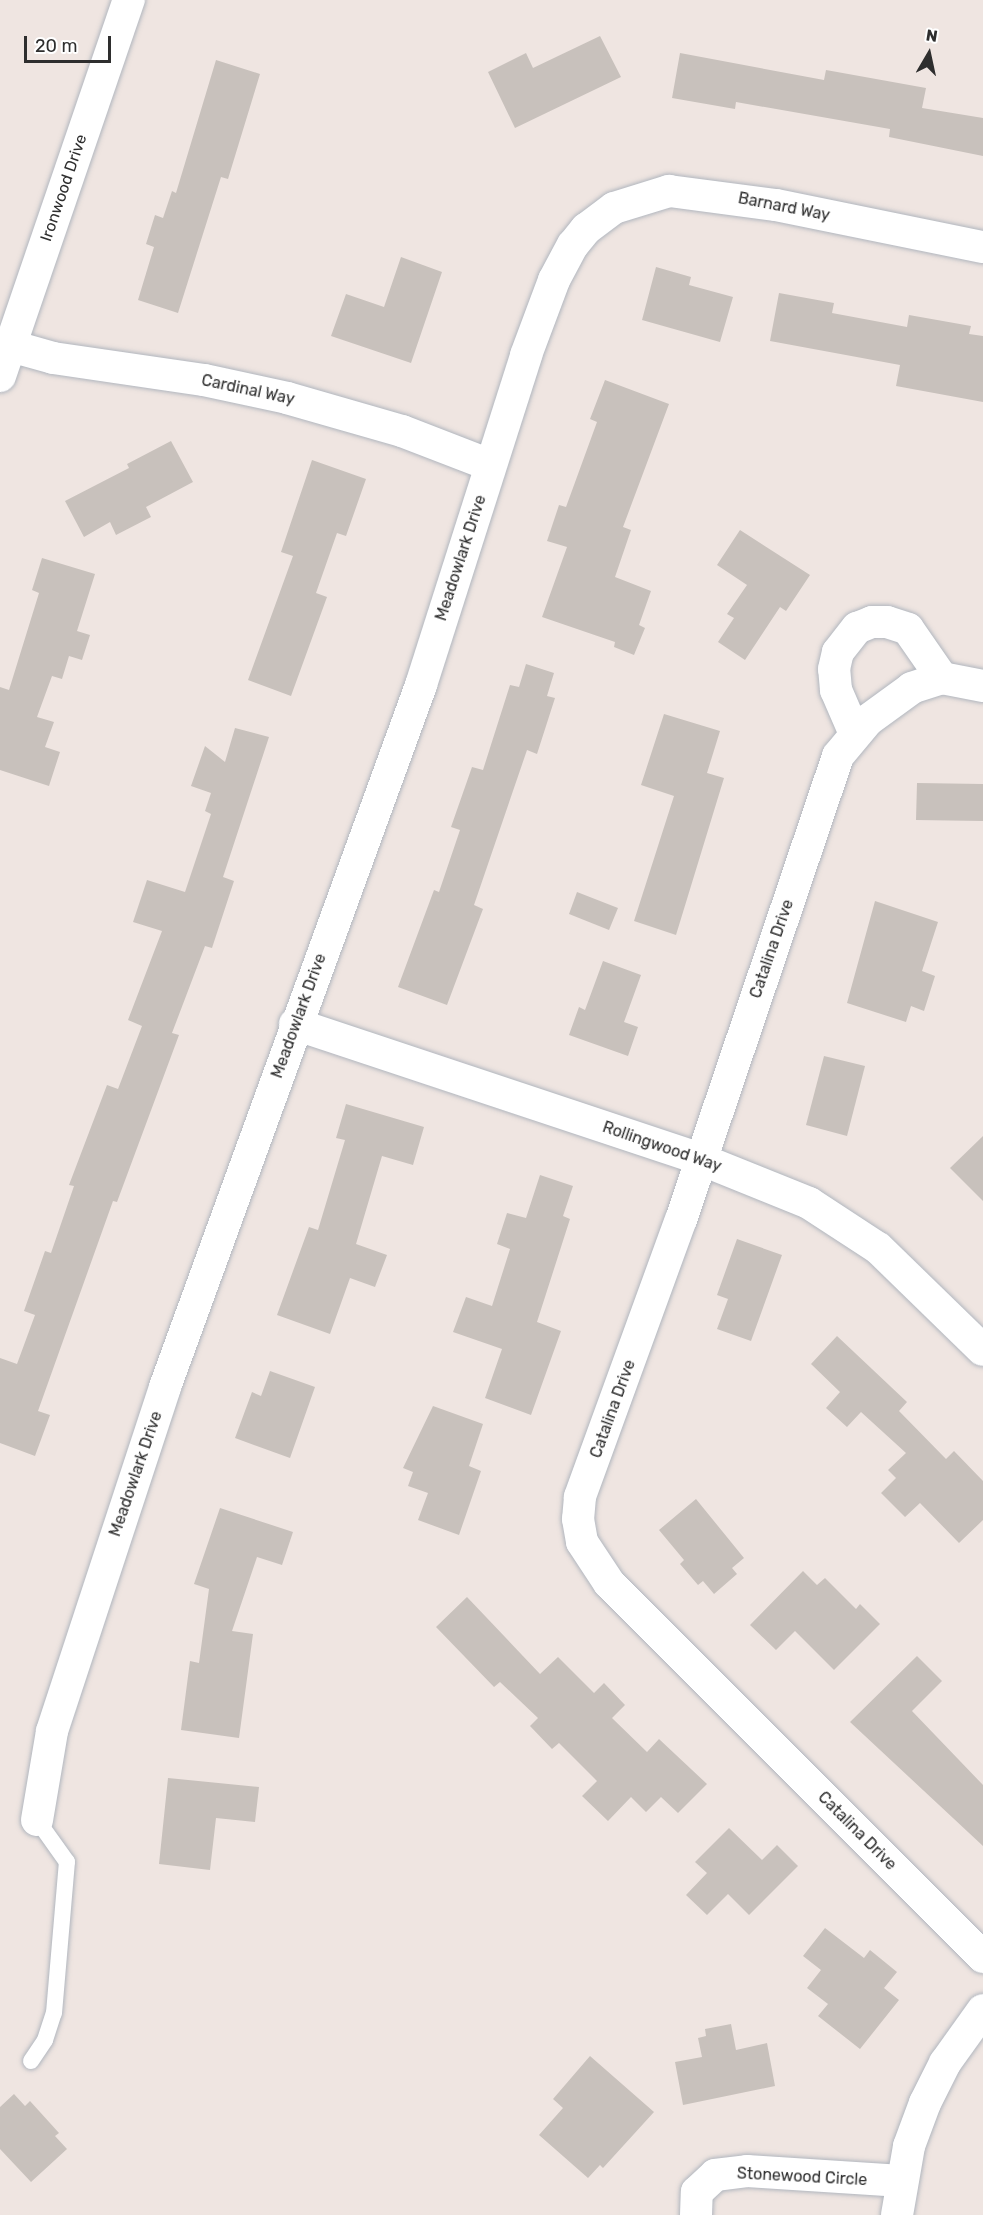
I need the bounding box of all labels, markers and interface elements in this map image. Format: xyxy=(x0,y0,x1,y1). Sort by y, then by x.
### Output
scale bar xyxy=(27,24,114,62)
north arrow xyxy=(899,24,959,84)
text: N xyxy=(925,25,939,46)
text: 20 m xyxy=(35,35,77,57)
street label: Ironwood Drive xyxy=(37,132,91,244)
street label: Barnard Way xyxy=(736,189,832,225)
street label: Cardinal Way xyxy=(200,371,296,409)
street label: Meadowlark Drive xyxy=(432,493,490,623)
street label: Catalina Drive xyxy=(746,897,798,1001)
street label: Meadowlark Drive xyxy=(268,951,330,1081)
street label: Rollingwood Way xyxy=(600,1118,724,1176)
street label: Catalina Drive xyxy=(586,1357,640,1461)
street label: Meadowlark Drive xyxy=(106,1409,166,1539)
street label: Catalina Drive xyxy=(814,1788,900,1874)
street label: Stonewood Circle xyxy=(736,2164,868,2190)

